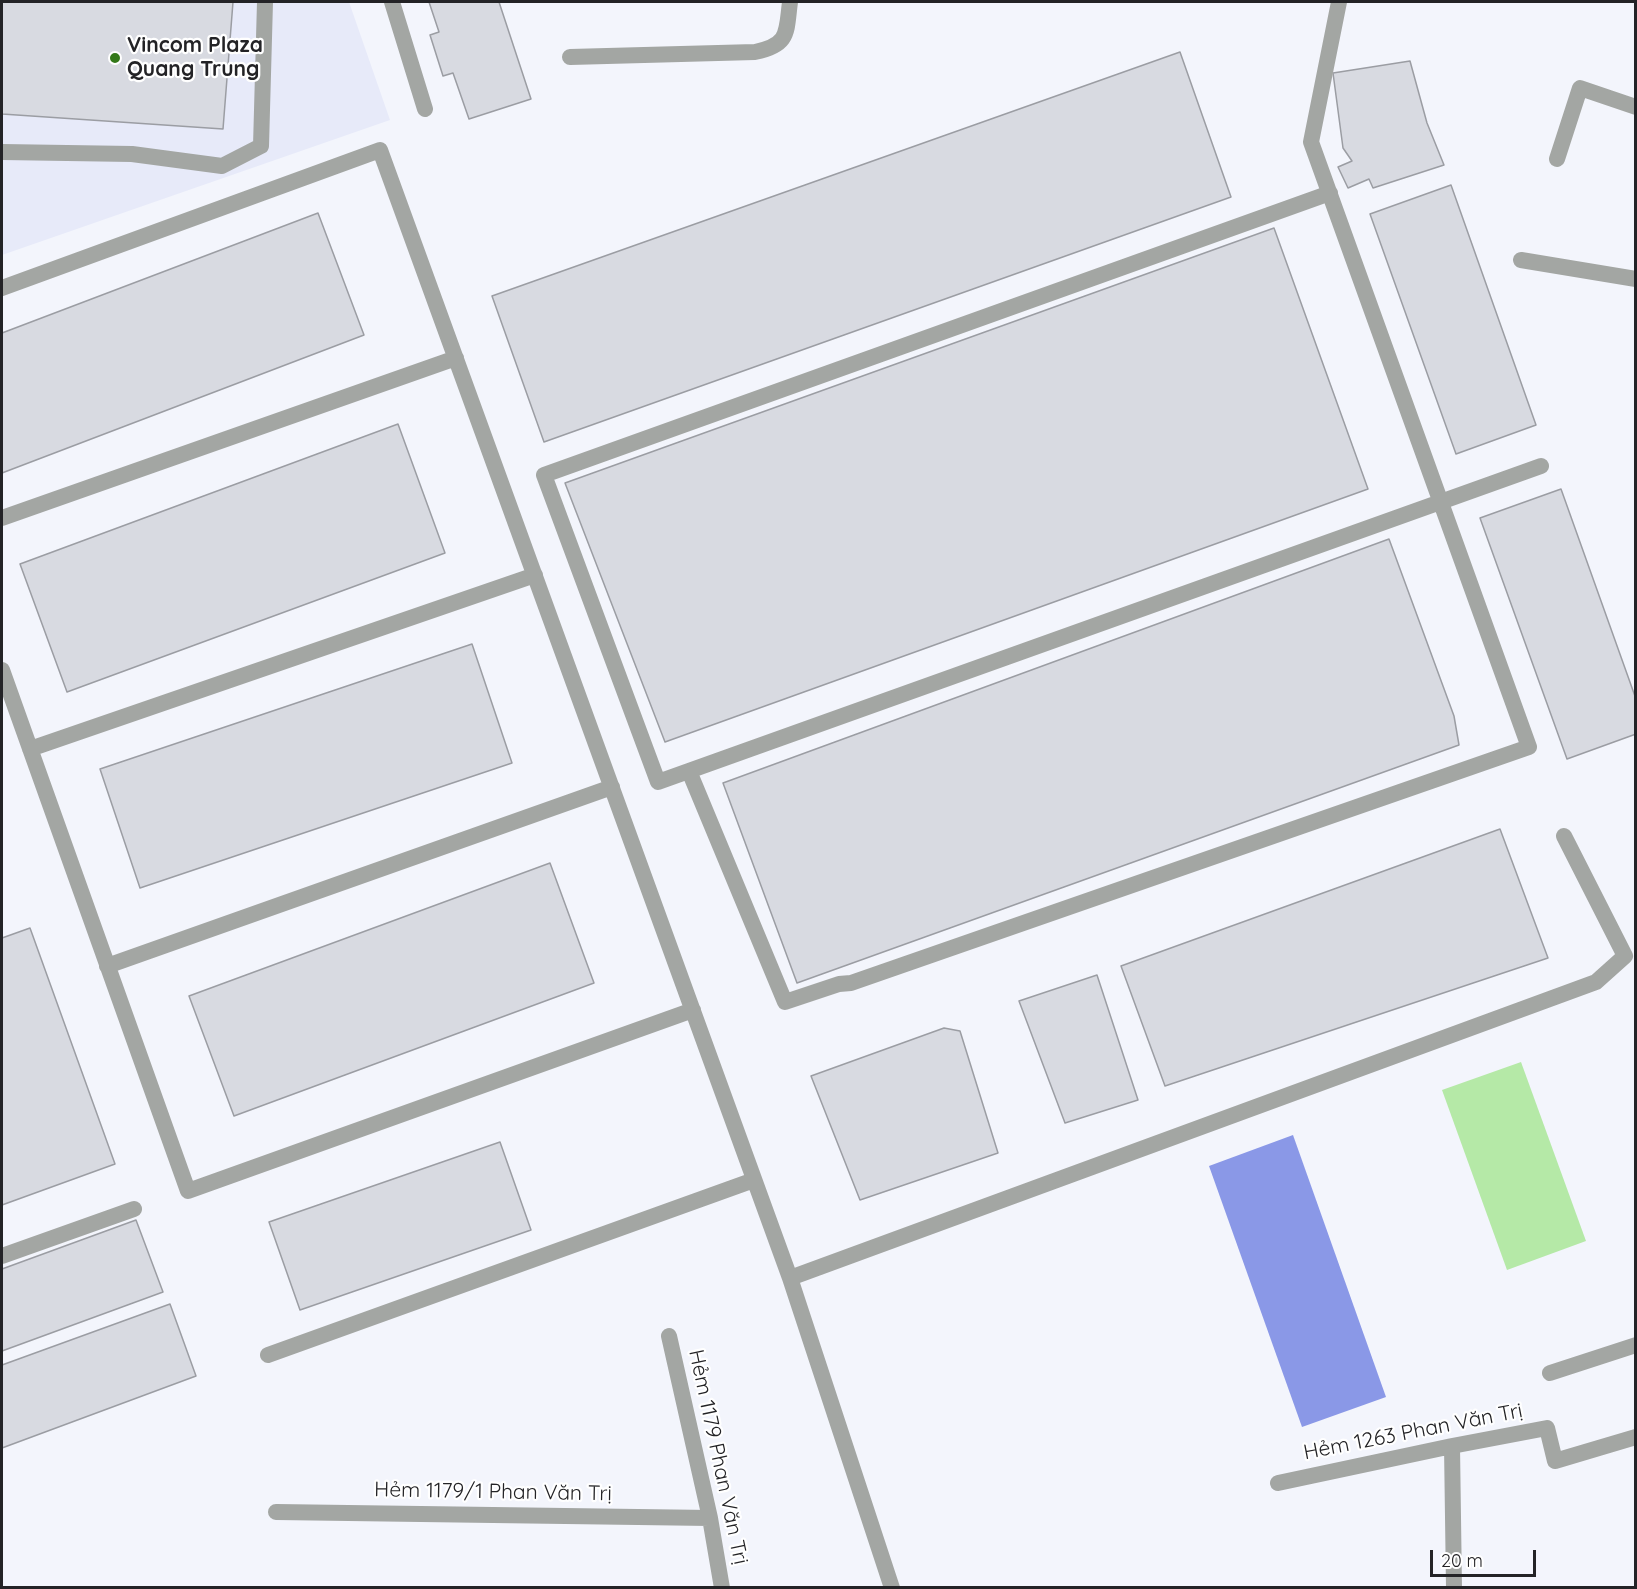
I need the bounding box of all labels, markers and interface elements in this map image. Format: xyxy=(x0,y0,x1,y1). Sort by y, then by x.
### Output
place label: Vincom Plaza Quang Trung xyxy=(127,33,263,83)
marker: Vincom Plaza Quang Trung xyxy=(108,51,122,65)
street label: Hẻm 1179 Phan Văn Trị xyxy=(683,1347,753,1567)
street label: Hẻm 1263 Phan Văn Trị xyxy=(1301,1398,1525,1466)
street label: Hẻm 1179/1 Phan Văn Trị xyxy=(374,1477,612,1507)
scale bar xyxy=(1433,1538,1540,1576)
text: 20 m xyxy=(1441,1549,1483,1572)

